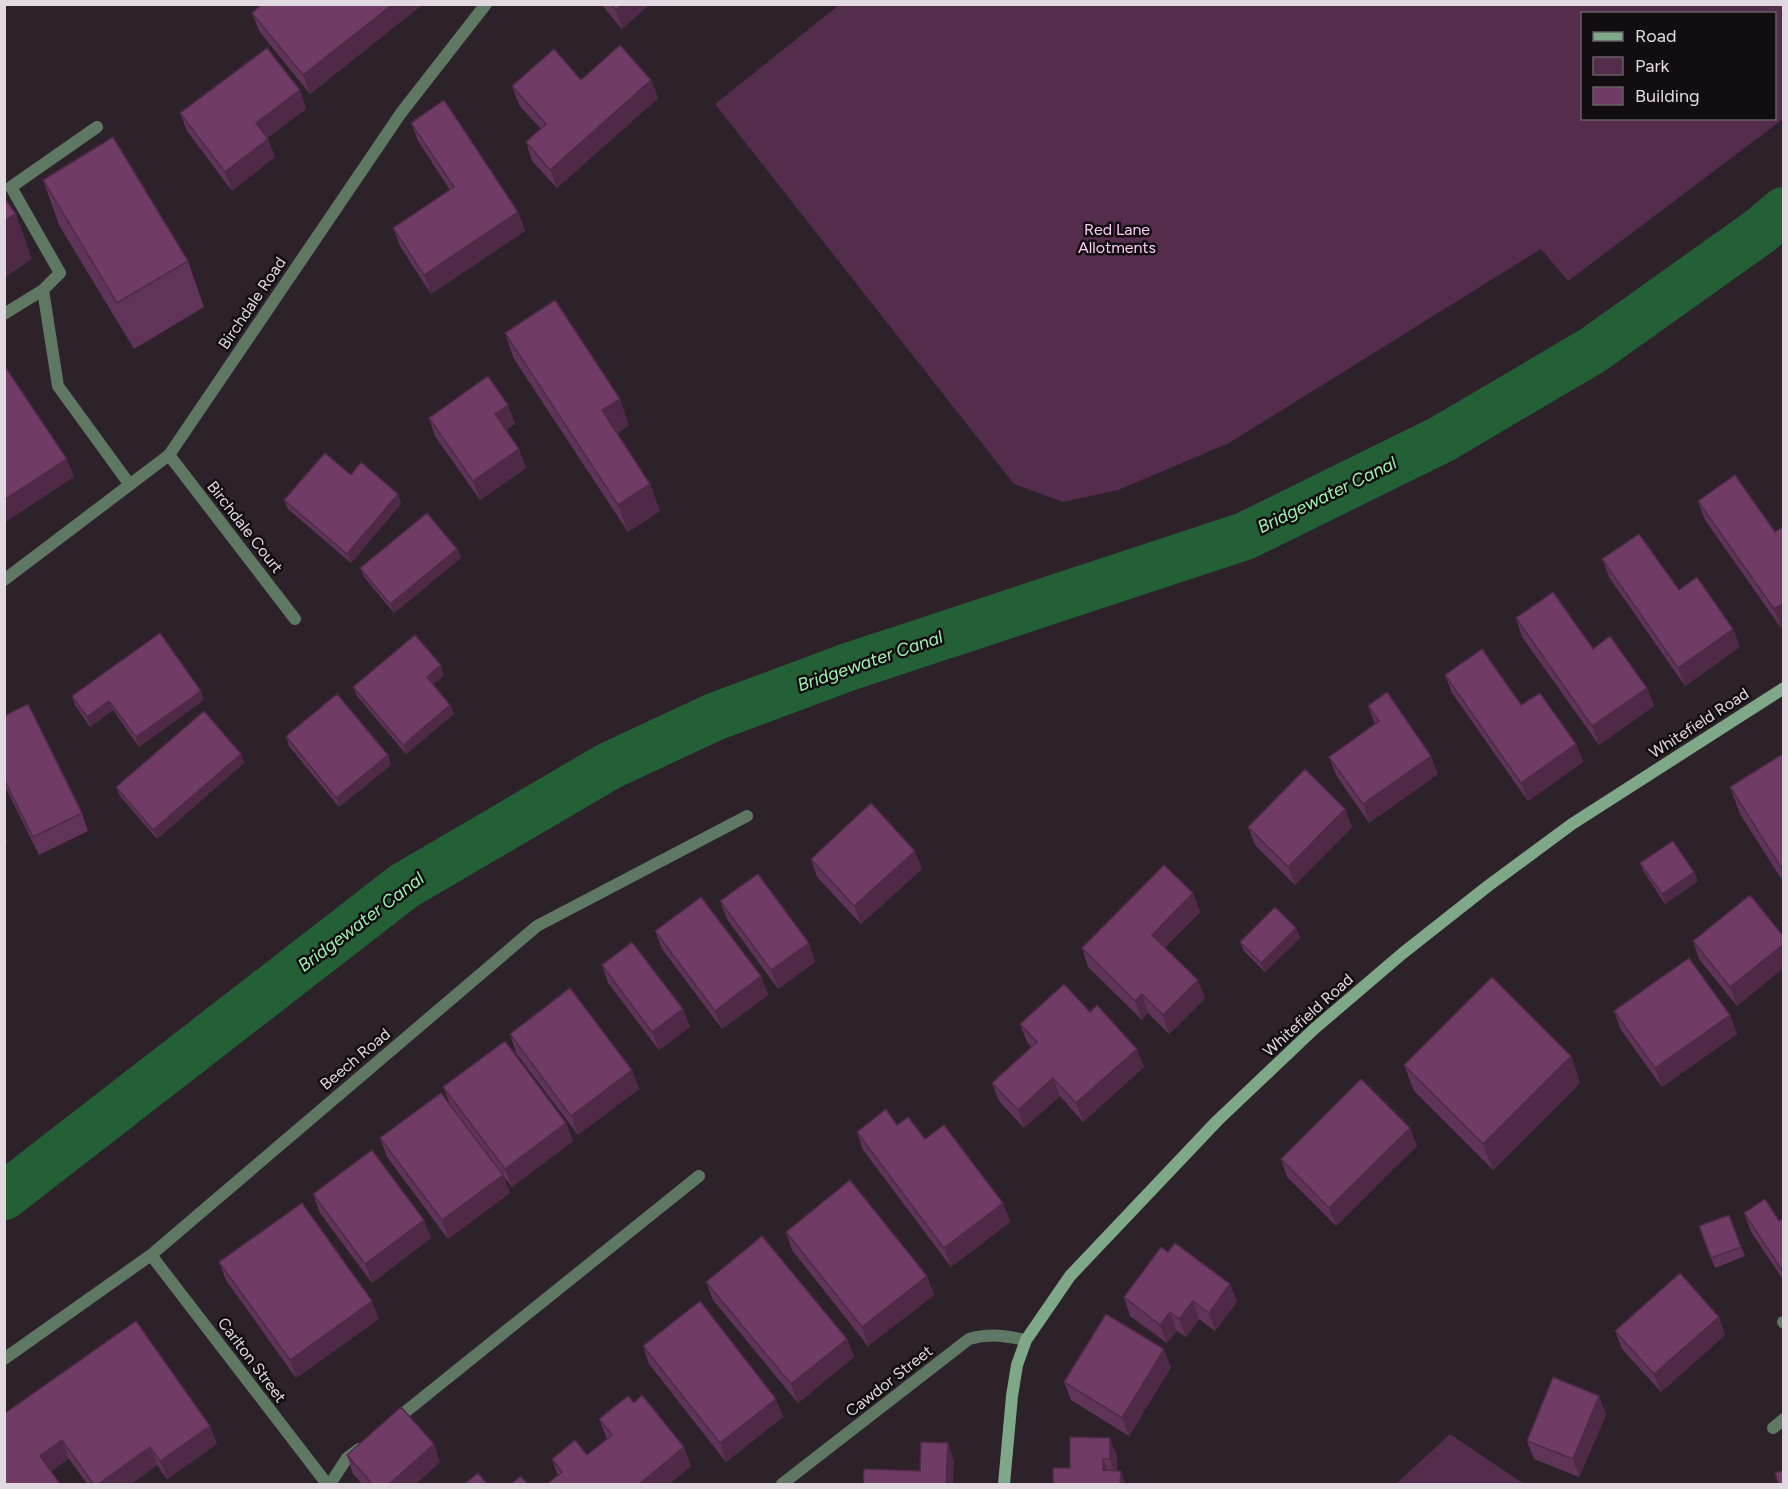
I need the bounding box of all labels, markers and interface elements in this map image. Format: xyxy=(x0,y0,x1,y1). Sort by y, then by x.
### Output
legend xyxy=(1581,12,1776,120)
text: Road xyxy=(1635,25,1676,47)
text: Park xyxy=(1635,55,1670,77)
text: Building xyxy=(1635,85,1700,107)
park label: Red Lane Allotments xyxy=(1078,220,1156,257)
street label: Birchdale Road xyxy=(214,253,290,353)
water label: Bridgewater Canal xyxy=(1254,451,1401,538)
street label: Birchdale Court xyxy=(203,477,287,577)
water label: Bridgewater Canal xyxy=(794,625,947,696)
street label: Whitefield Road xyxy=(1646,684,1752,762)
water label: Bridgewater Canal xyxy=(294,867,429,977)
street label: Whitefield Road xyxy=(1259,970,1357,1060)
street label: Beech Road xyxy=(316,1024,394,1094)
street label: Carlton Street xyxy=(214,1314,290,1406)
street label: Cawdor Street xyxy=(842,1341,936,1421)

